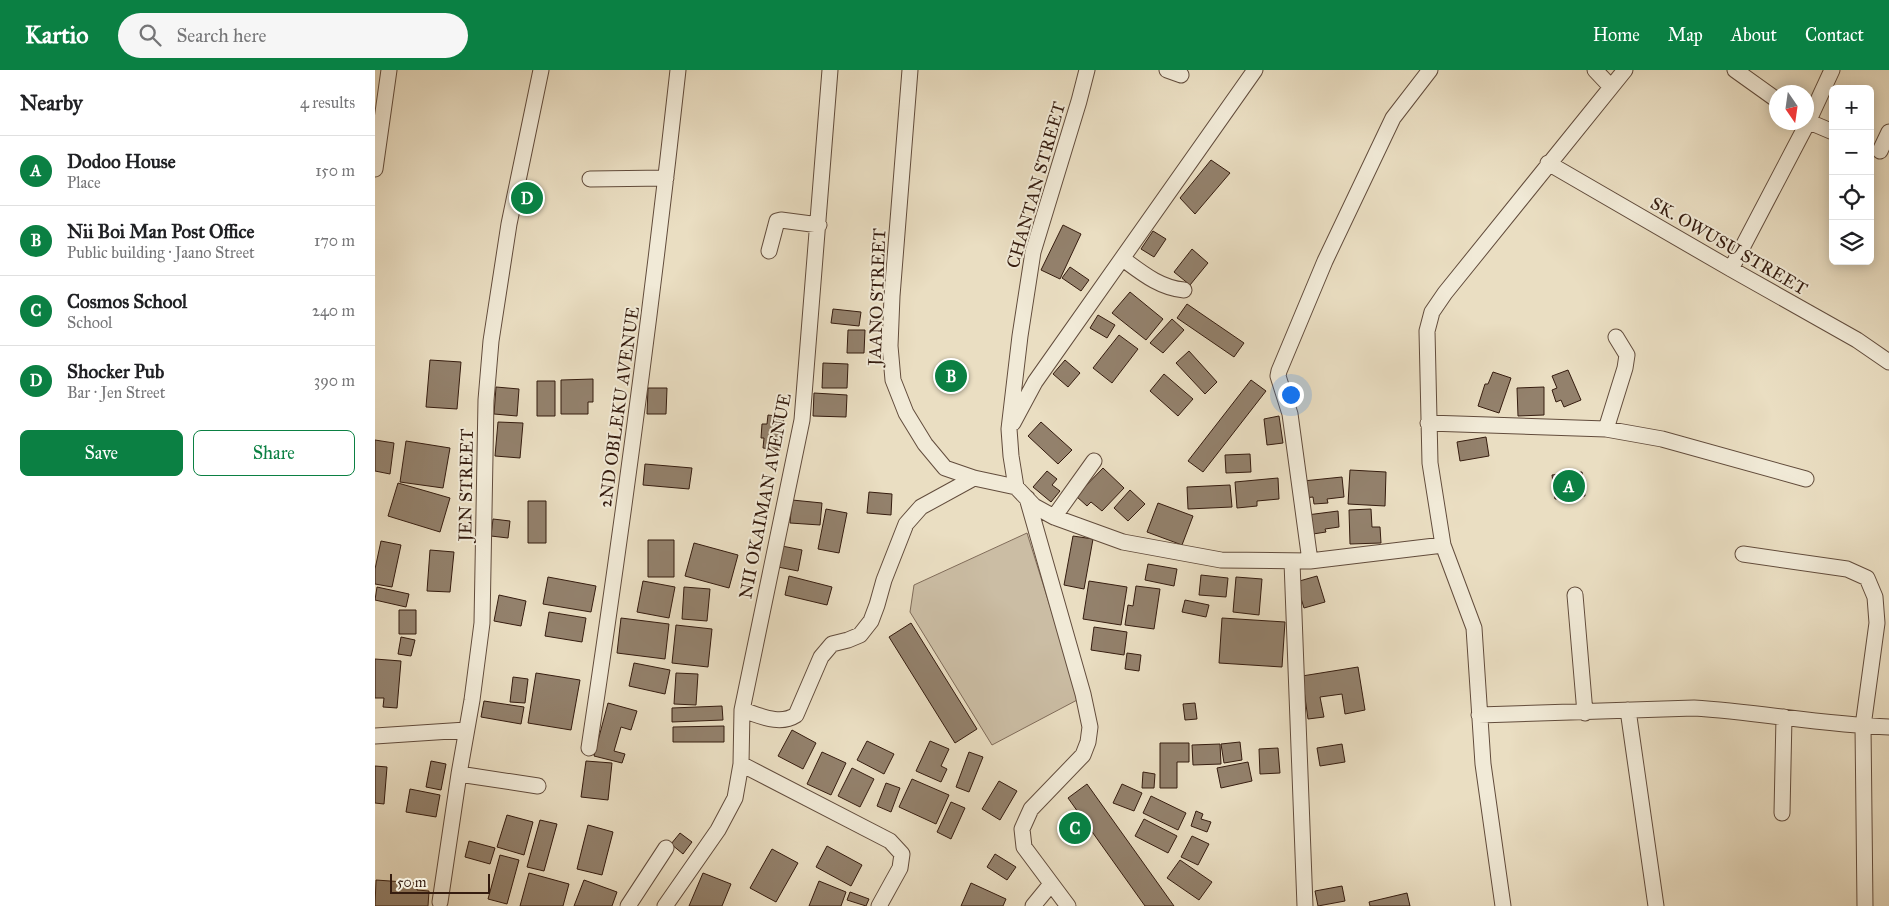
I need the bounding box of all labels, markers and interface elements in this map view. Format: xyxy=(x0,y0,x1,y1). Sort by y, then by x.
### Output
search box xyxy=(118,13,468,58)
text: Kartio xyxy=(25,20,88,50)
icon: search xyxy=(136,21,164,49)
text: Search here xyxy=(176,24,266,47)
text: Home xyxy=(1593,24,1640,46)
text: Map xyxy=(1668,24,1703,46)
text: About xyxy=(1731,24,1777,46)
text: Contact xyxy=(1805,24,1864,46)
north arrow xyxy=(1769,85,1814,130)
map controls xyxy=(1829,85,1874,265)
button: + xyxy=(1829,85,1874,130)
text: Nearby xyxy=(20,90,83,116)
text: 4 results xyxy=(300,93,355,112)
street label: CHANTAN STREET xyxy=(1002,99,1070,271)
button: − xyxy=(1829,130,1874,175)
text: Dodoo House xyxy=(67,150,176,173)
text: A xyxy=(31,161,41,180)
text: 150 m xyxy=(315,161,355,180)
text: Place xyxy=(67,173,101,192)
button: locate xyxy=(1829,175,1874,220)
pin: D xyxy=(511,179,543,217)
street label: SK. OWUSU STREET xyxy=(1647,192,1811,300)
text: Nii Boi Man Post Office xyxy=(67,220,255,243)
button: layers xyxy=(1829,220,1874,265)
street label: JAANO STREET xyxy=(864,228,891,368)
text: B xyxy=(31,231,41,250)
text: 170 m xyxy=(314,231,355,250)
text: Public building · Jaano Street xyxy=(67,243,255,262)
text: Cosmos School xyxy=(67,290,187,313)
text: C xyxy=(31,301,41,320)
text: 240 m xyxy=(312,301,355,320)
street label: 2ND OBLEKU AVENUE xyxy=(594,305,644,509)
text: School xyxy=(67,313,112,332)
pin: B xyxy=(935,357,967,395)
text: Shocker Pub xyxy=(67,360,164,383)
text: D xyxy=(30,371,42,390)
text: 390 m xyxy=(314,371,355,390)
your location xyxy=(1278,382,1304,408)
text: Bar · Jen Street xyxy=(67,383,165,402)
street label: NII OKAIMAN AVENUE xyxy=(734,391,796,601)
street label: JEN STREET xyxy=(454,428,479,544)
button: Save xyxy=(20,430,183,476)
button: Share xyxy=(193,430,355,476)
pin: A xyxy=(1553,467,1585,505)
pin: C xyxy=(1059,809,1091,847)
scale bar xyxy=(390,871,490,894)
text: 50 m xyxy=(397,874,426,891)

